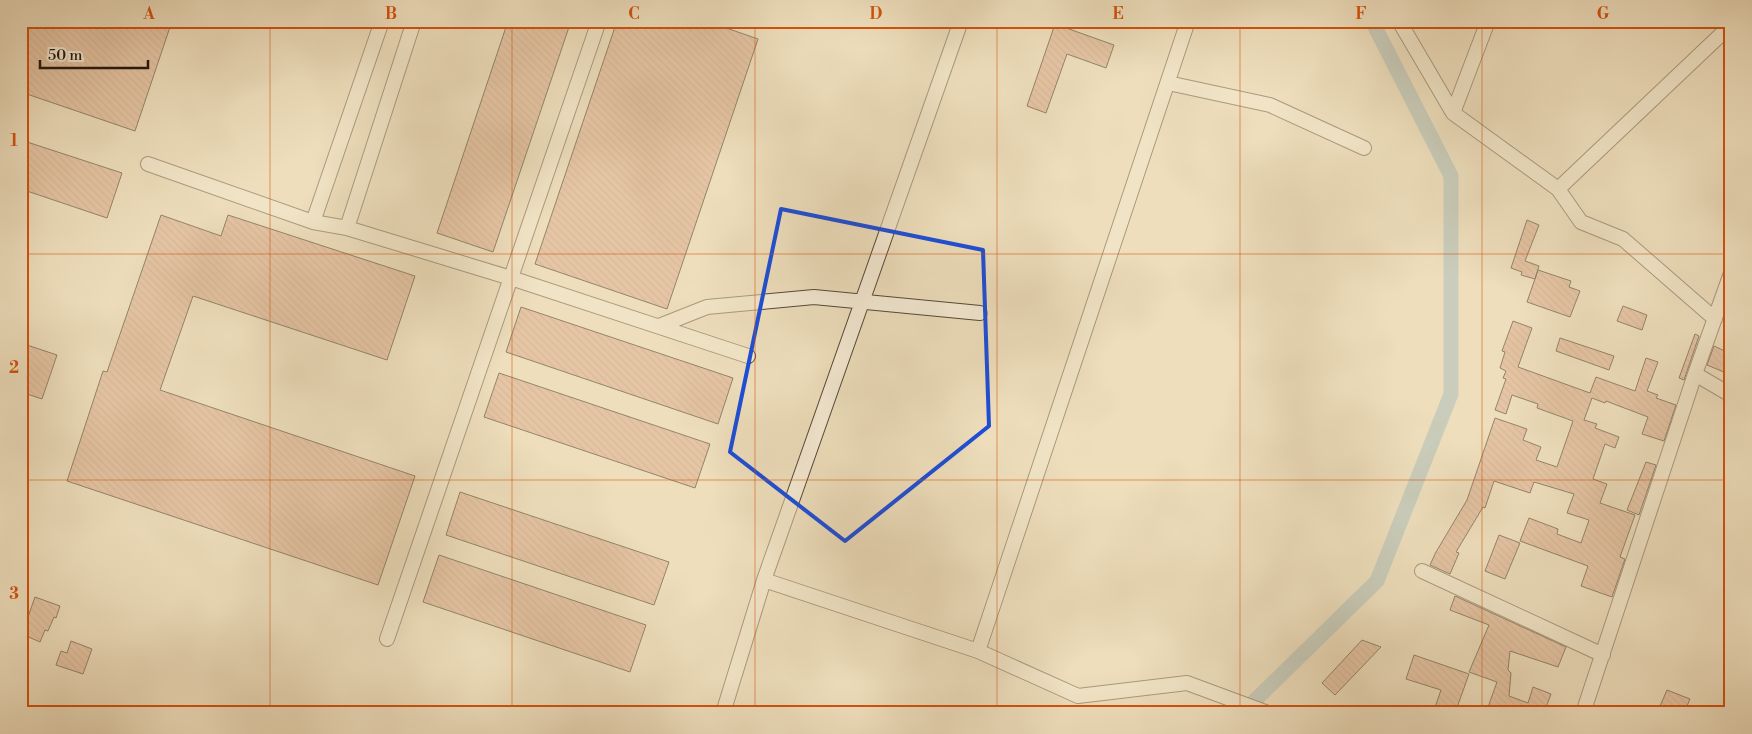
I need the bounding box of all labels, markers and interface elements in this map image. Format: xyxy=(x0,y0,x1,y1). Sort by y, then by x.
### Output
text: A xyxy=(142,4,155,24)
text: B xyxy=(385,4,397,24)
text: C xyxy=(628,4,640,24)
text: D xyxy=(870,4,883,24)
text: E xyxy=(1112,4,1124,24)
text: F xyxy=(1355,4,1367,24)
text: G xyxy=(1597,4,1610,24)
scale bar xyxy=(40,38,148,70)
text: 50 m xyxy=(48,46,82,65)
text: 1 xyxy=(10,131,18,151)
text: 2 xyxy=(9,358,19,378)
text: 3 xyxy=(9,584,19,604)

